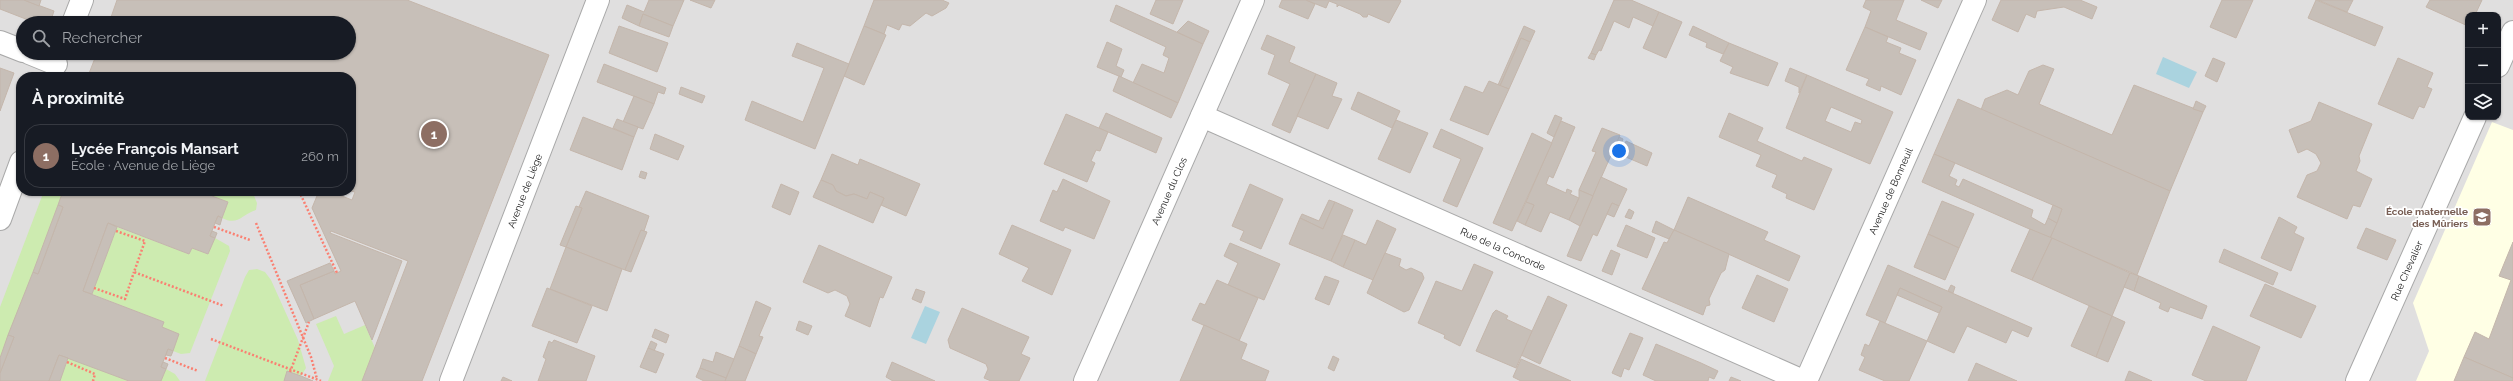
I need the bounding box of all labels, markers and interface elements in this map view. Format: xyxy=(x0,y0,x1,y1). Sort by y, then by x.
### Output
map controls xyxy=(2465,12,2501,120)
button: + xyxy=(2465,12,2501,48)
search box xyxy=(16,16,356,60)
icon: search xyxy=(30,27,52,49)
text: Rechercher xyxy=(62,29,142,47)
button: − xyxy=(2465,48,2501,84)
button: layers xyxy=(2465,84,2501,120)
text: À proximité xyxy=(32,88,124,108)
pin: 1 xyxy=(421,119,447,149)
text: Lycée François Mansart xyxy=(71,140,239,158)
your location xyxy=(1609,141,1629,161)
street label: Avenue de Bonneuil xyxy=(1866,146,1914,236)
text: 1 xyxy=(43,149,49,164)
text: 260 m xyxy=(301,149,339,164)
street label: Avenue de Liège xyxy=(505,152,544,229)
street label: Avenue du Clos xyxy=(1149,155,1189,226)
text: École · Avenue de Liège xyxy=(71,158,215,173)
place label: École maternelle des Mûriers xyxy=(2386,206,2468,229)
school or university icon: École maternelle des Mûriers xyxy=(2471,206,2493,228)
street label: Rue de la Concorde xyxy=(1459,225,1547,272)
street label: Rue Chevalier xyxy=(2388,239,2425,302)

